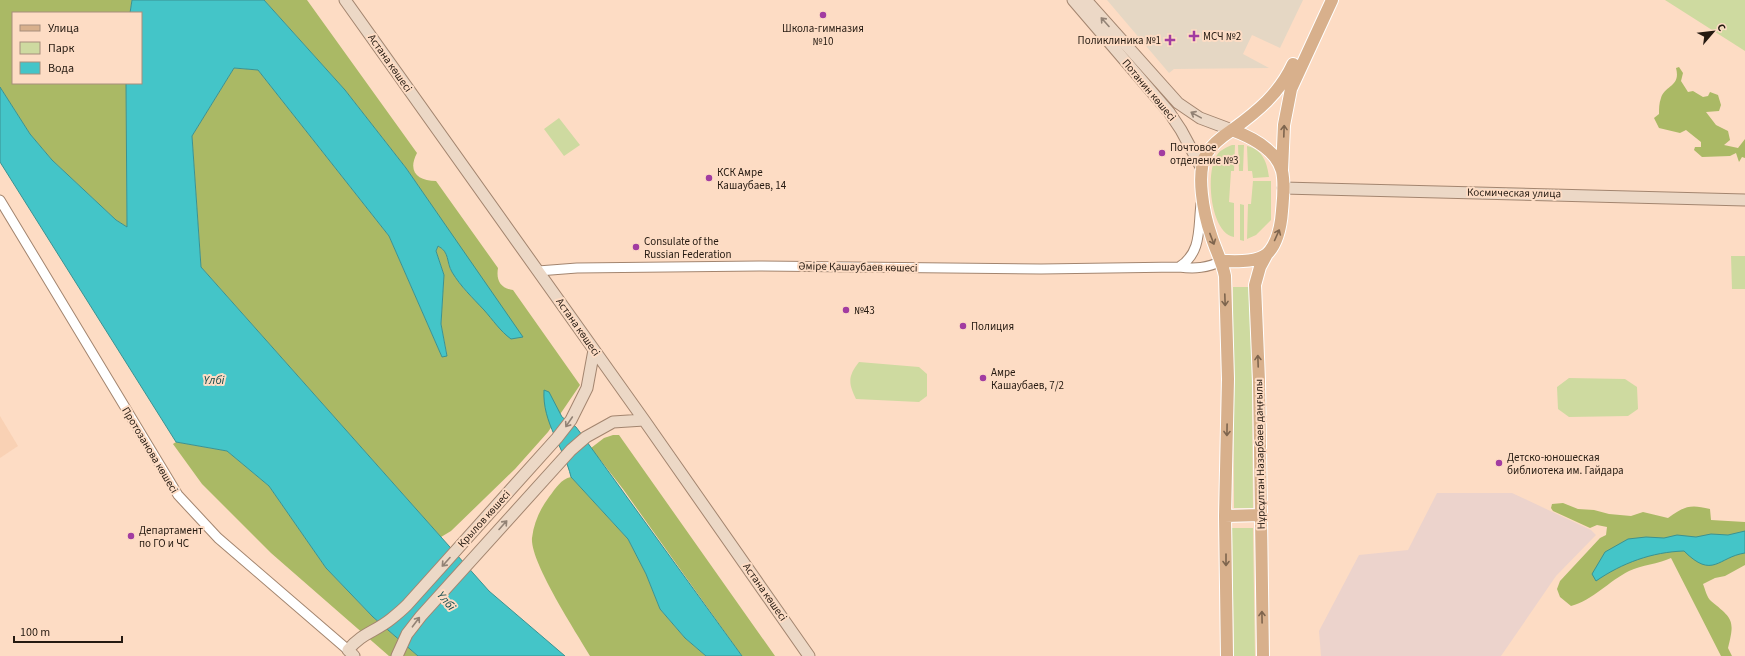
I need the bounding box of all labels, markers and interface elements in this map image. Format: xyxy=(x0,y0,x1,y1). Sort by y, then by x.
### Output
marker: Школа-гимназия №10 xyxy=(818,10,828,20)
legend xyxy=(12,12,142,84)
north arrow xyxy=(1693,12,1733,52)
one-way arrow xyxy=(1101,17,1110,28)
text: Улица xyxy=(48,20,79,37)
place label: Школа-гимназия №10 xyxy=(782,21,864,49)
text: С xyxy=(1713,21,1730,34)
place label: МСЧ №2 xyxy=(1203,29,1241,44)
marker: МСЧ №2 xyxy=(1188,30,1200,42)
street label: Астана көшесі xyxy=(364,31,416,95)
place label: Поликлиника №1 xyxy=(1078,33,1161,48)
marker: Поликлиника №1 xyxy=(1164,34,1176,46)
text: Парк xyxy=(48,40,74,57)
street label: Потанин көшесі xyxy=(1119,56,1179,124)
text: Вода xyxy=(48,60,74,77)
one-way arrow xyxy=(1190,111,1202,119)
one-way arrow xyxy=(1280,125,1287,138)
place label: Почтовое отделение №3 xyxy=(1170,140,1238,168)
marker: Почтовое отделение №3 xyxy=(1157,148,1167,158)
place label: КСК Амре Кашаубаев, 14 xyxy=(717,165,787,193)
marker: КСК Амре Кашаубаев, 14 xyxy=(704,173,714,183)
street label: Космическая улица xyxy=(1467,185,1561,201)
one-way arrow xyxy=(1273,230,1281,242)
one-way arrow xyxy=(1209,233,1217,245)
place label: Consulate of the Russian Federation xyxy=(644,234,732,262)
marker: Consulate of the Russian Federation xyxy=(631,242,641,252)
street label: Әміре Қашаубаев көшесі xyxy=(798,258,918,276)
one-way arrow xyxy=(1221,293,1229,306)
street label: Астана көшесі xyxy=(552,295,604,359)
place label: №43 xyxy=(854,303,875,318)
marker: №43 xyxy=(841,305,851,315)
place label: Полиция xyxy=(971,319,1014,334)
marker: Полиция xyxy=(958,321,968,331)
one-way arrow xyxy=(1255,355,1262,368)
place label: Амре Кашаубаев, 7/2 xyxy=(991,365,1064,393)
water label: Үлбі xyxy=(204,372,225,389)
marker: Амре Кашаубаев, 7/2 xyxy=(978,373,988,383)
street label: Нұрсұлтан Назарбаев даңғылы xyxy=(1251,379,1269,529)
street label: Протозанова көшесі xyxy=(118,404,182,496)
one-way arrow xyxy=(565,417,573,428)
one-way arrow xyxy=(1223,423,1231,436)
place label: Детско-юношеская библиотека им. Гайдара xyxy=(1507,450,1624,478)
marker: Детско-юношеская библиотека им. Гайдара xyxy=(1494,458,1504,468)
street label: Крылов көшесі xyxy=(454,487,514,551)
one-way arrow xyxy=(498,520,507,531)
place label: Департамент по ГО и ЧС xyxy=(139,523,203,551)
marker: Департамент по ГО и ЧС xyxy=(126,531,136,541)
one-way arrow xyxy=(1222,553,1230,566)
one-way arrow xyxy=(441,557,450,567)
street label: Астана көшесі xyxy=(739,560,791,624)
water label: Үлбі xyxy=(433,588,459,615)
one-way arrow xyxy=(1258,611,1266,624)
one-way arrow xyxy=(412,617,420,628)
scale bar xyxy=(14,618,122,644)
text: 100 m xyxy=(20,624,50,641)

